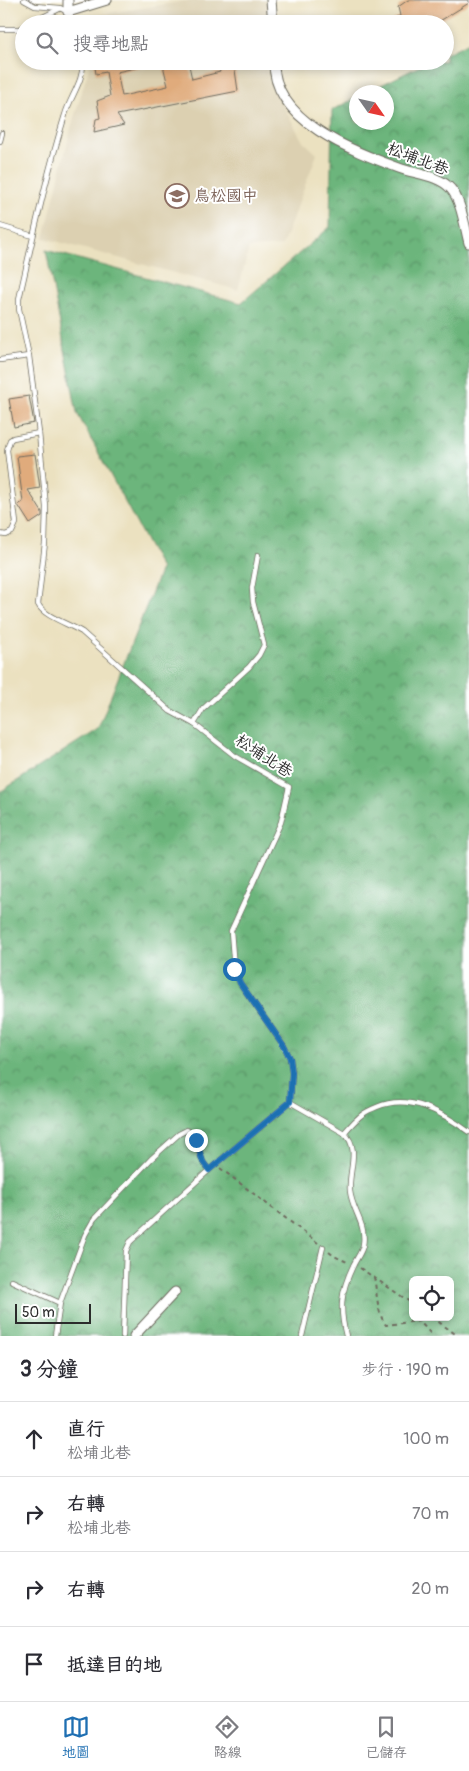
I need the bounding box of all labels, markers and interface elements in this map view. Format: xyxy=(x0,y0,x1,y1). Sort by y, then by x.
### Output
search box xyxy=(15,15,454,70)
icon: search xyxy=(33,29,61,57)
text: 搜尋地點 xyxy=(73,32,149,56)
north arrow xyxy=(349,85,394,130)
street label: 松埔北巷 xyxy=(385,138,451,180)
school or university icon: 鳥松國中 xyxy=(164,183,190,209)
place label: 鳥松國中 xyxy=(194,186,258,206)
street label: 松埔北巷 xyxy=(232,730,296,782)
route start xyxy=(223,958,246,981)
route end xyxy=(185,1129,208,1152)
map controls xyxy=(409,1276,454,1321)
button: locate xyxy=(409,1276,454,1321)
scale bar xyxy=(15,1301,91,1324)
text: 50 m xyxy=(22,1304,55,1321)
text: 3 分鐘 xyxy=(20,1356,78,1383)
text: 步行 · 190 m xyxy=(362,1360,449,1380)
text: 直行 xyxy=(67,1417,105,1441)
icon: ahead xyxy=(20,1425,48,1453)
text: 100 m xyxy=(403,1429,449,1449)
text: 松埔北巷 xyxy=(67,1443,131,1463)
text: 右轉 xyxy=(67,1492,105,1516)
icon: right xyxy=(20,1500,48,1528)
text: 70 m xyxy=(412,1504,449,1524)
text: 松埔北巷 xyxy=(67,1518,131,1538)
icon: right xyxy=(20,1575,48,1603)
text: 右轉 xyxy=(67,1578,105,1602)
text: 20 m xyxy=(411,1579,449,1599)
icon: arrive xyxy=(20,1650,48,1678)
text: 抵達目的地 xyxy=(67,1653,162,1677)
tab: 地圖 xyxy=(62,1713,90,1761)
tab: 路線 xyxy=(213,1713,241,1761)
tab: 已儲存 xyxy=(365,1713,407,1761)

